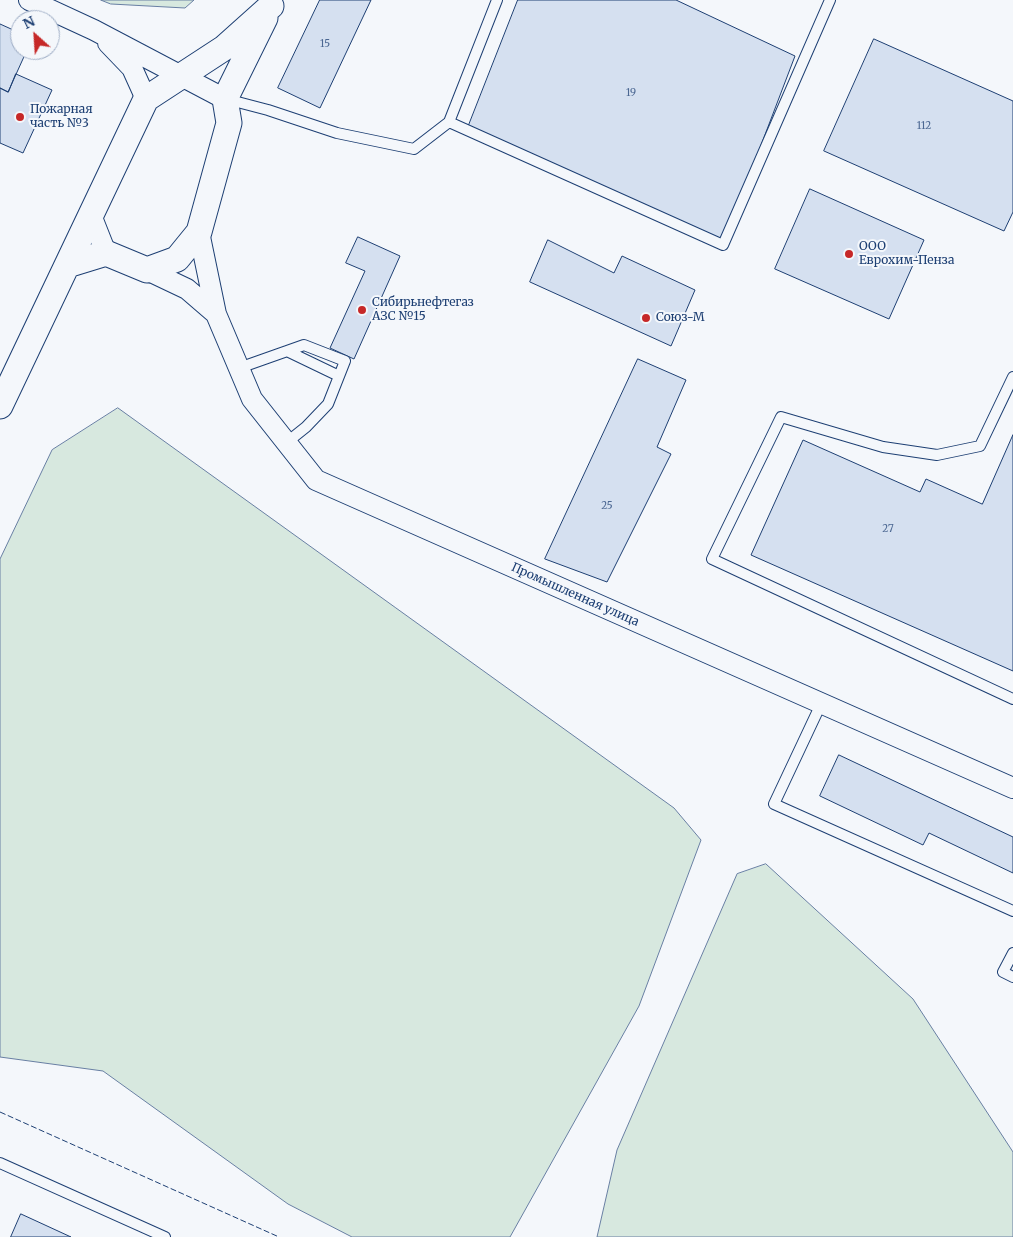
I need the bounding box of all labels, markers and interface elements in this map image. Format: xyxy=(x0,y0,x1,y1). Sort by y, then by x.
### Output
north arrow xyxy=(10,10,60,60)
text: N xyxy=(20,12,38,33)
house number: 15 xyxy=(320,38,330,50)
house number: 19 xyxy=(626,87,636,99)
place label: Пожарная часть №3 xyxy=(30,103,93,131)
marker: Пожарная часть №3 xyxy=(14,111,26,123)
house number: 112 xyxy=(917,120,931,132)
place label: ООО Еврохим-Пенза xyxy=(859,240,955,268)
marker: ООО Еврохим-Пенза xyxy=(843,248,855,260)
place label: Сибирьнефтегаз АЗС №15 xyxy=(372,296,474,324)
marker: Сибирьнефтегаз АЗС №15 xyxy=(356,304,368,316)
place label: Союз-М xyxy=(656,311,705,325)
marker: Союз-М xyxy=(640,312,652,324)
house number: 25 xyxy=(601,500,613,512)
house number: 27 xyxy=(882,523,894,535)
street label: Промышленная улица xyxy=(509,560,641,630)

